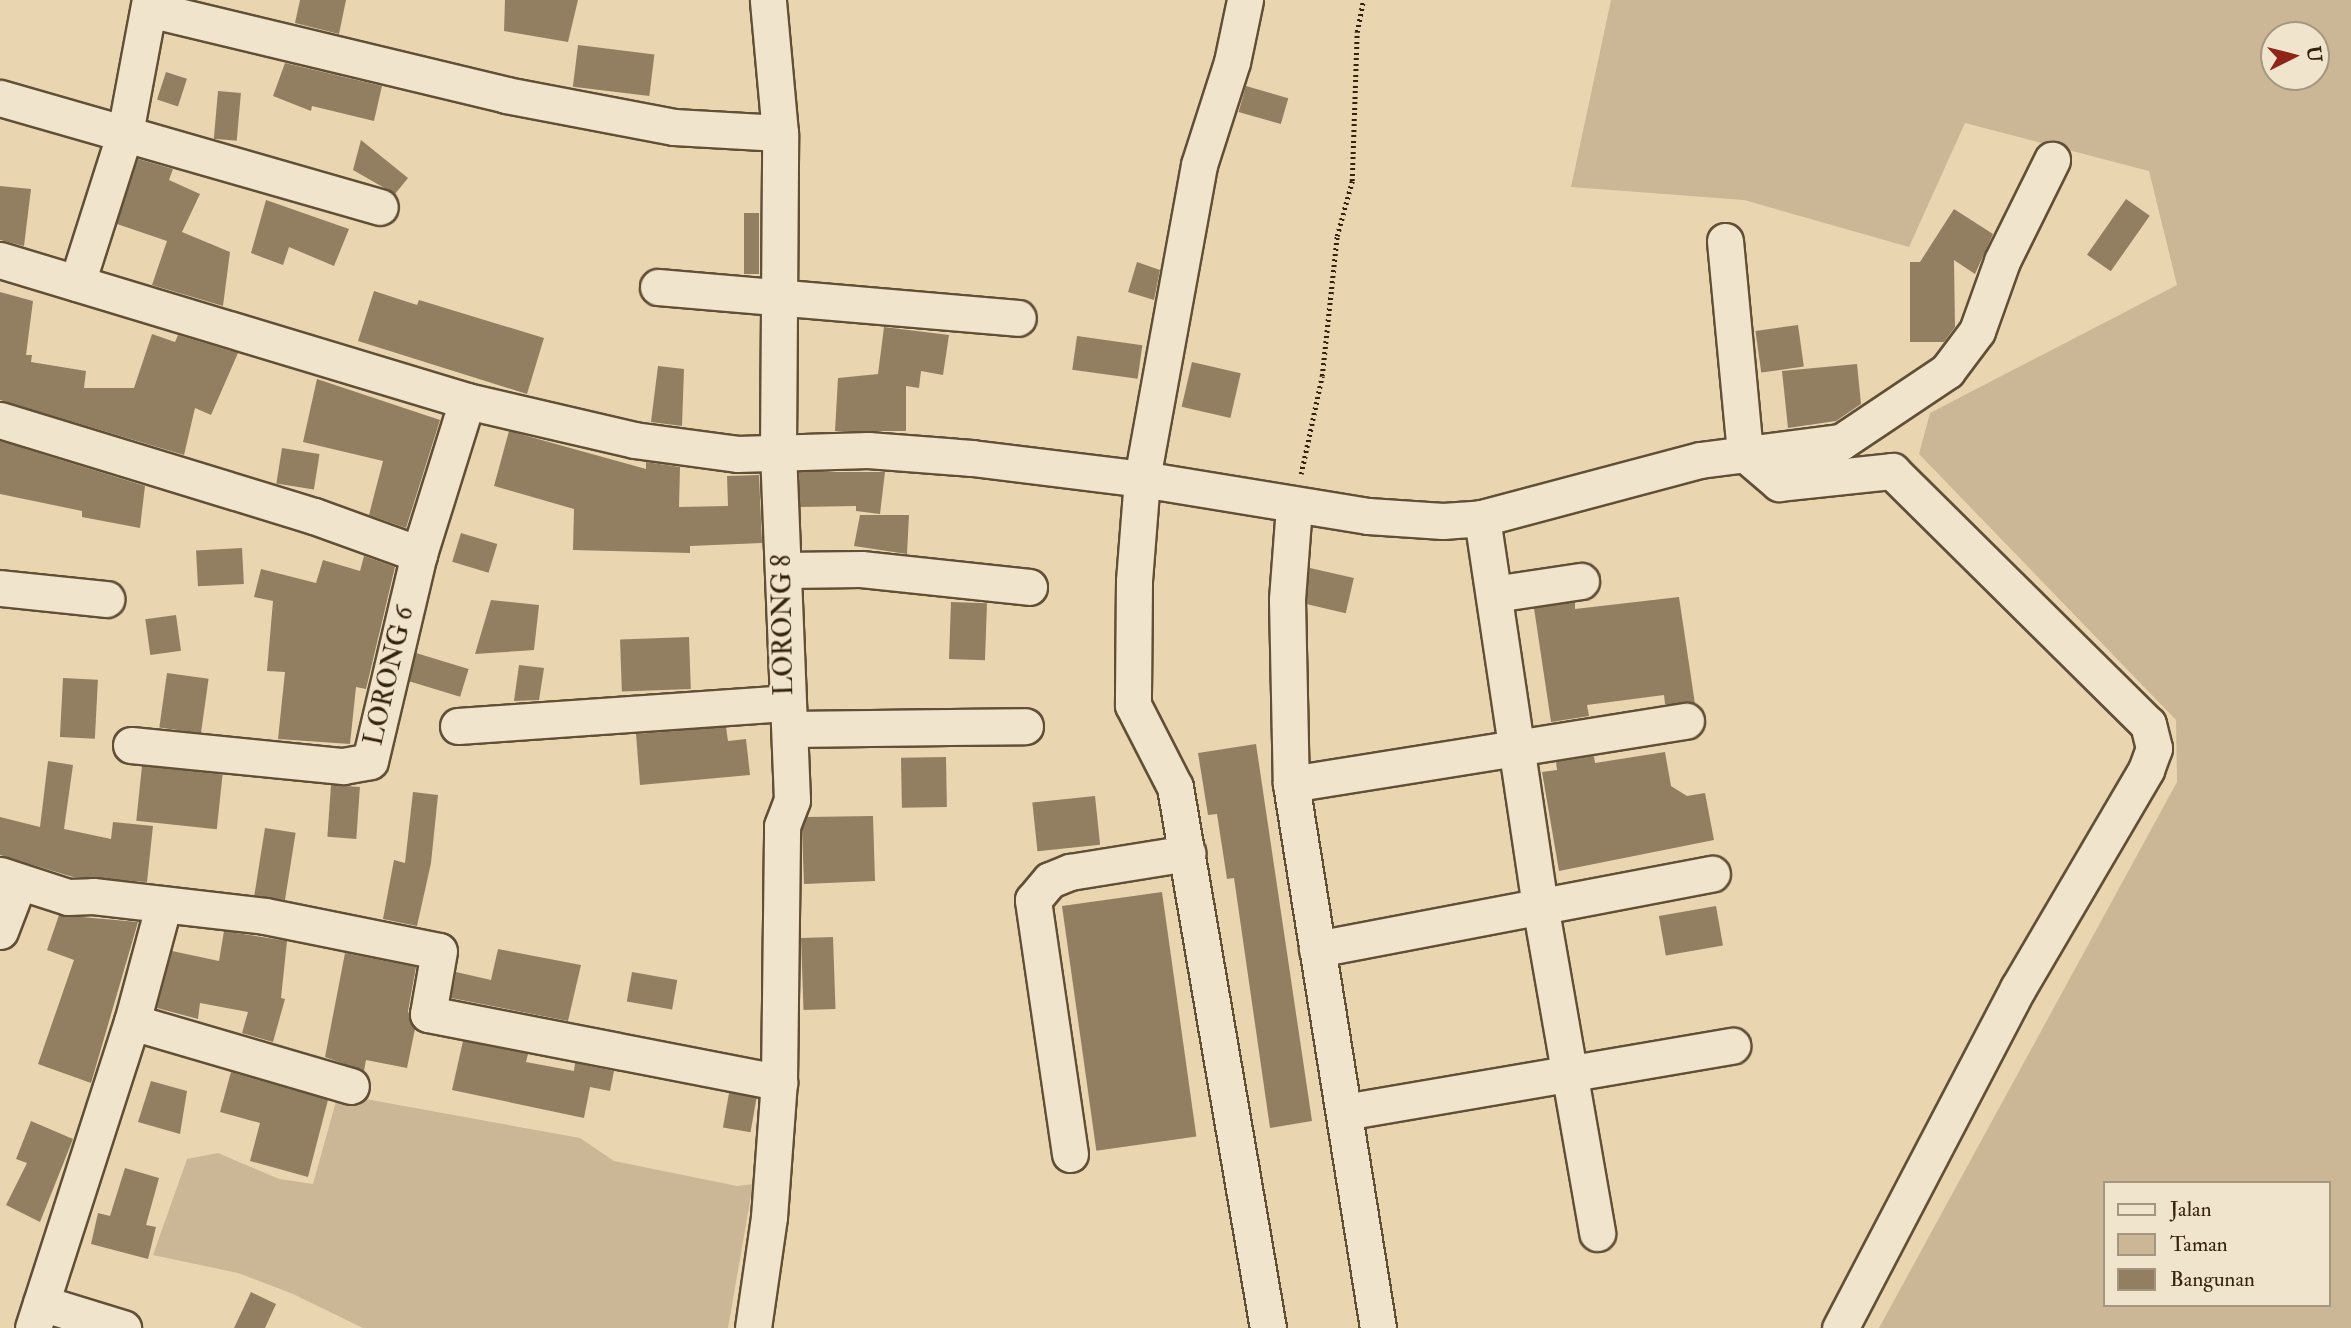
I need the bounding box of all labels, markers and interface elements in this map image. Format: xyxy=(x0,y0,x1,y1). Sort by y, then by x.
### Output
north arrow xyxy=(2260,21,2330,91)
text: U xyxy=(2301,45,2327,63)
street label: LORONG 8 xyxy=(767,554,801,696)
street label: LORONG 6 xyxy=(359,603,421,749)
legend xyxy=(2102,1181,2330,1307)
text: Jalan xyxy=(2170,1196,2212,1223)
text: Taman xyxy=(2170,1231,2228,1258)
text: Bangunan xyxy=(2170,1266,2255,1293)

